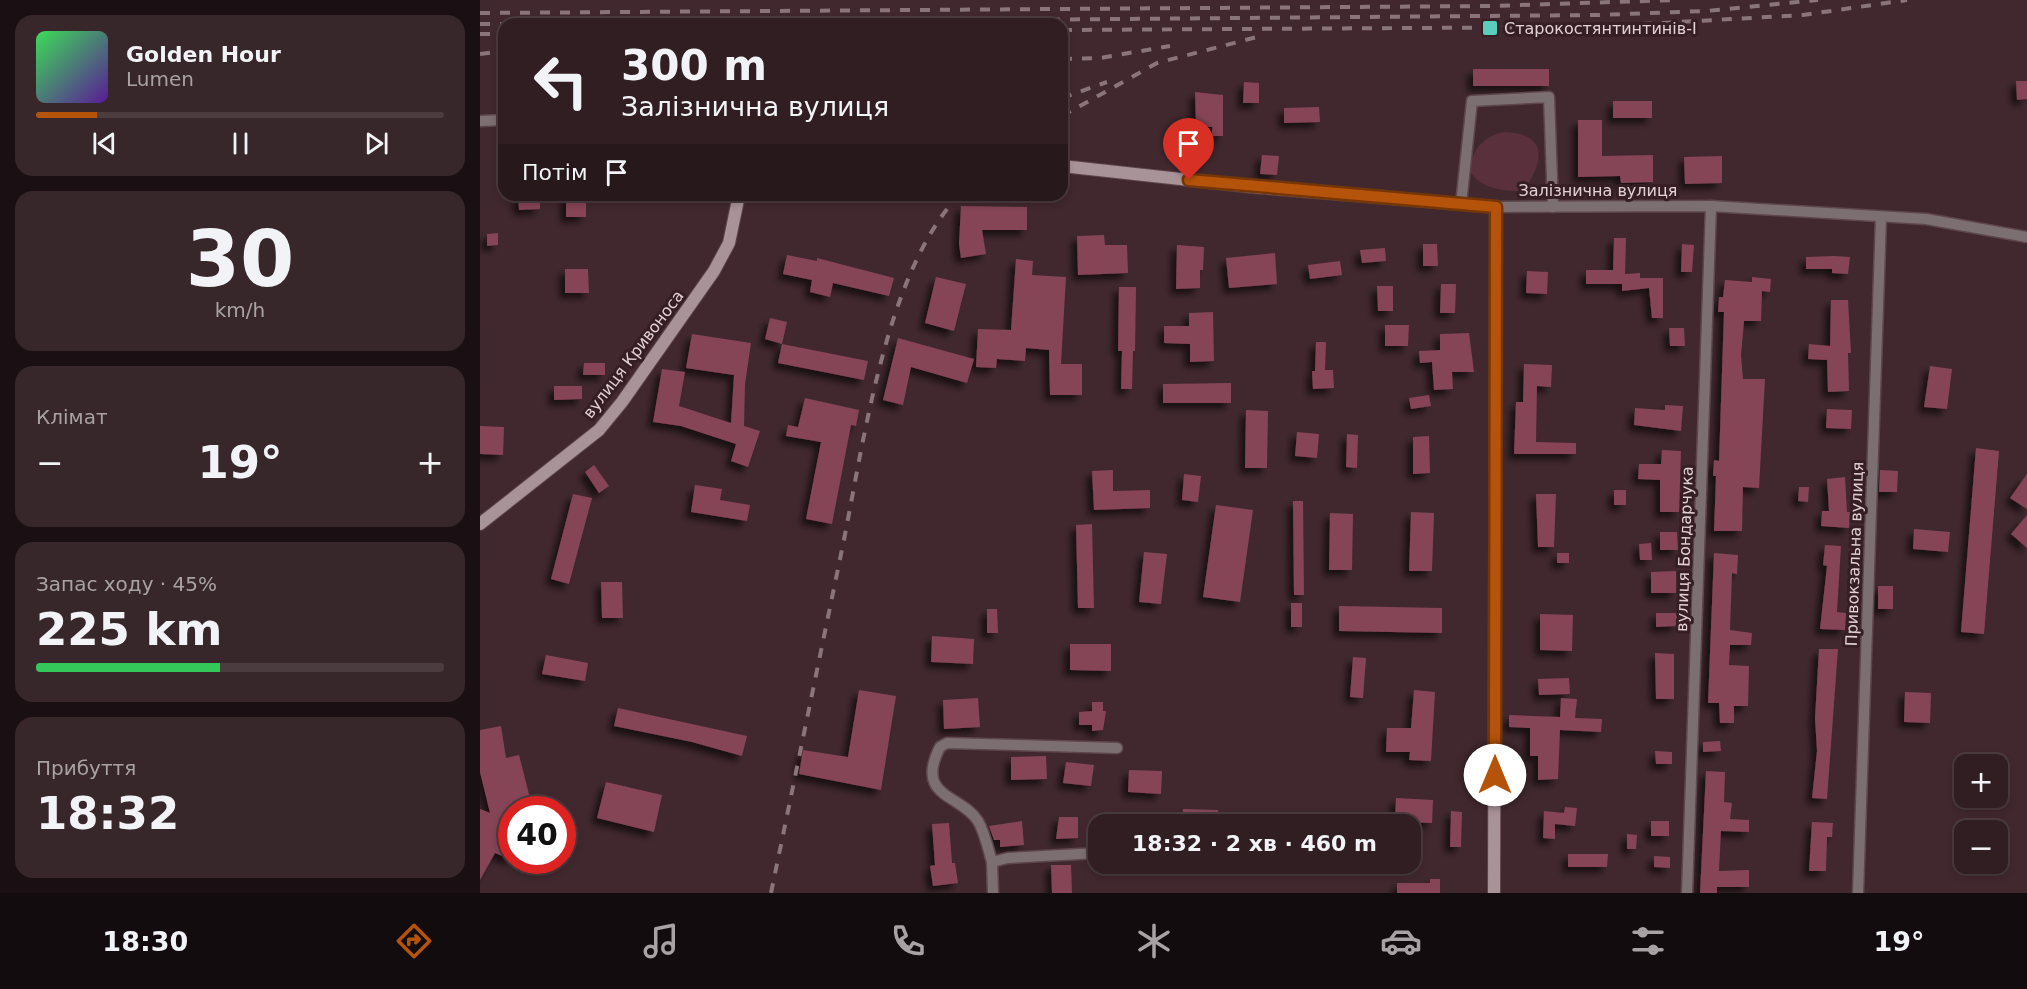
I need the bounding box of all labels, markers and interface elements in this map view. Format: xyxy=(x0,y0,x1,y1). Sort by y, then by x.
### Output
marker: Старокостянтинтинів-І xyxy=(1481,19,1499,37)
place label: Старокостянтинтинів-І xyxy=(1504,19,1697,38)
text: 300 m xyxy=(621,41,767,90)
text: Golden Hour xyxy=(126,42,281,67)
icon: left xyxy=(522,42,600,120)
text: Lumen xyxy=(126,67,194,91)
text: Залізнична вулиця xyxy=(621,91,889,122)
pin xyxy=(1163,118,1214,180)
icon: previous xyxy=(88,127,121,160)
icon: pause xyxy=(224,127,257,160)
icon: next xyxy=(360,127,393,160)
icon: arrive xyxy=(1172,127,1205,160)
icon: arrive xyxy=(600,156,633,189)
text: Потім xyxy=(522,160,588,185)
street label: Залізнична вулиця xyxy=(1519,181,1677,200)
text: 30 xyxy=(186,214,294,304)
street label: вулиця Кривоноса xyxy=(579,287,688,422)
text: km/h xyxy=(215,298,265,322)
text: Клімат xyxy=(36,405,108,429)
text: 19° xyxy=(197,436,283,489)
text: − xyxy=(36,443,64,482)
text: + xyxy=(416,443,444,482)
street label: Привокзальна вулиця xyxy=(1842,461,1867,647)
street label: вулиця Бондарчука xyxy=(1672,466,1697,632)
text: Запас ходу · 45% xyxy=(36,572,217,596)
text: 225 km xyxy=(36,603,222,656)
position arrow xyxy=(1463,743,1527,807)
map controls xyxy=(1954,754,2008,874)
button: + xyxy=(1954,754,2008,808)
text: Прибуття xyxy=(36,756,136,780)
text: 18:32 xyxy=(36,787,179,840)
speed limit sign: 40 xyxy=(498,796,576,874)
button: − xyxy=(1954,820,2008,874)
text: 18:32 · 2 хв · 460 m xyxy=(1132,831,1377,856)
icon: directions xyxy=(393,920,435,962)
icon: music xyxy=(640,920,682,962)
icon: phone xyxy=(887,920,929,962)
icon: climate xyxy=(1133,920,1175,962)
icon: car xyxy=(1380,920,1422,962)
icon: filters xyxy=(1627,920,1669,962)
text: 18:30 xyxy=(102,926,188,957)
text: 19° xyxy=(1873,926,1925,957)

